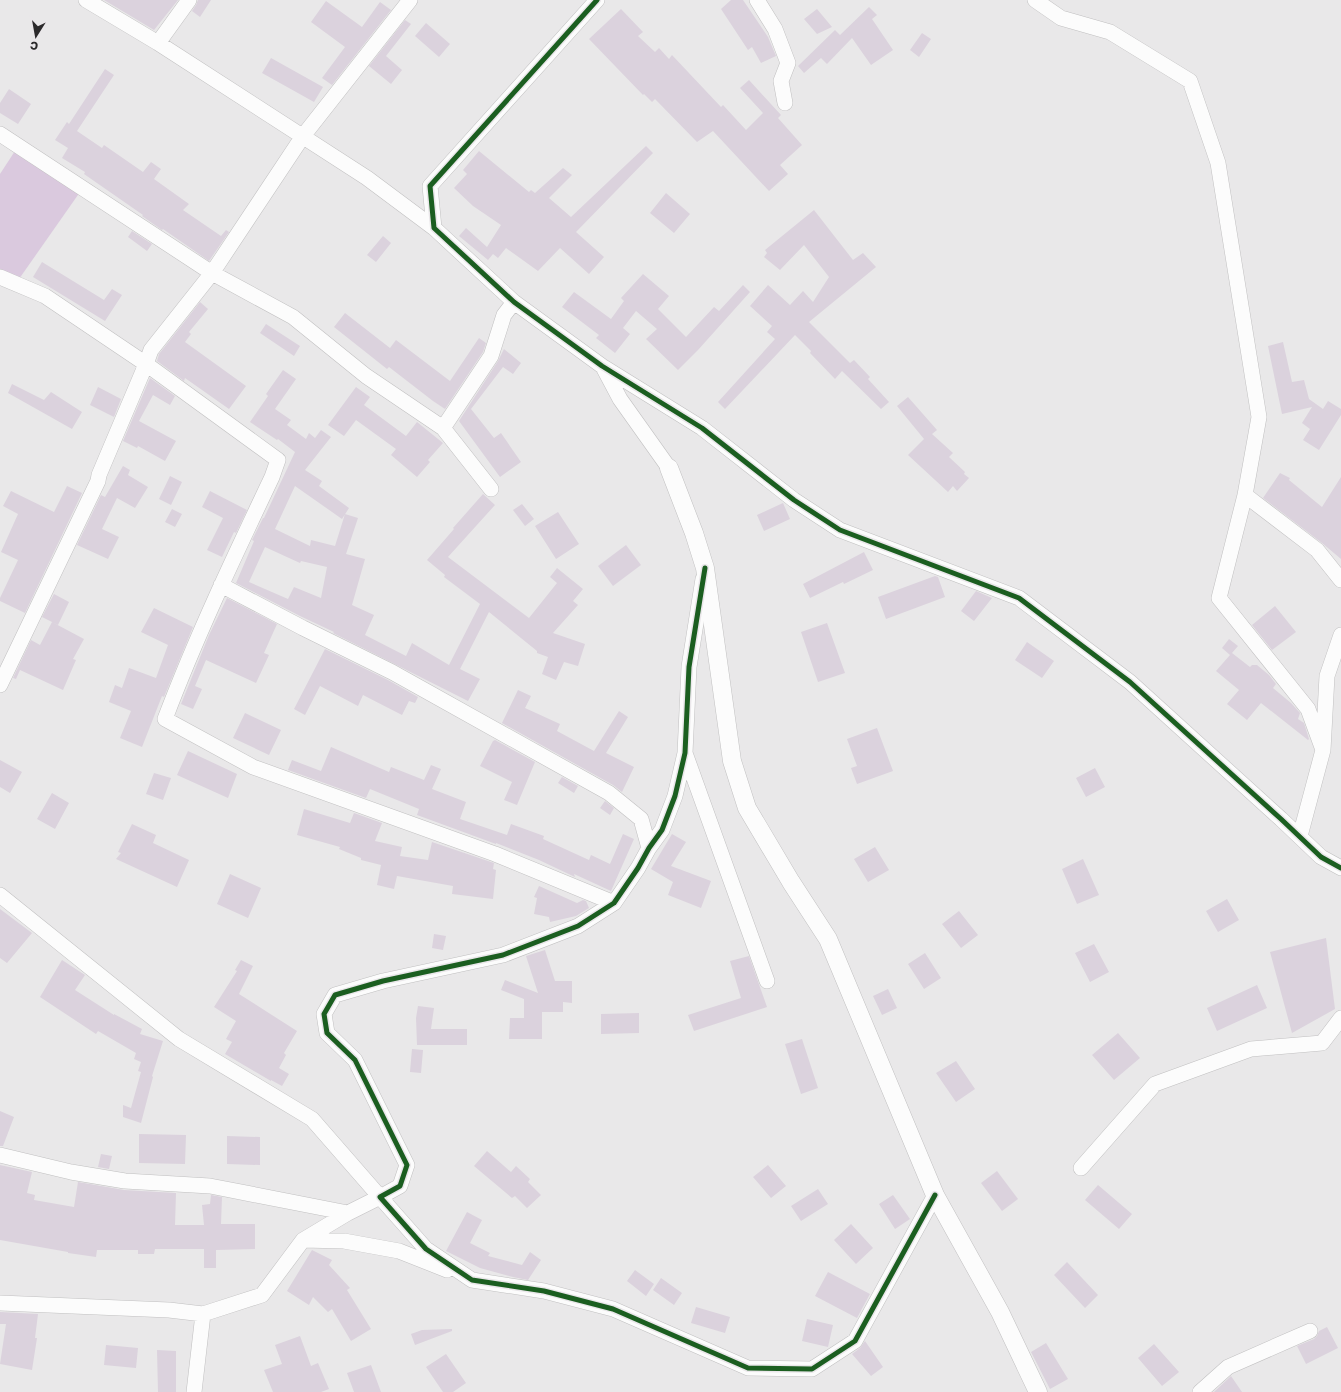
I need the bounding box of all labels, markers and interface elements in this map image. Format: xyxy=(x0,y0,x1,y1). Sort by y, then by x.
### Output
north arrow xyxy=(16,16,56,56)
text: С xyxy=(29,39,39,53)

